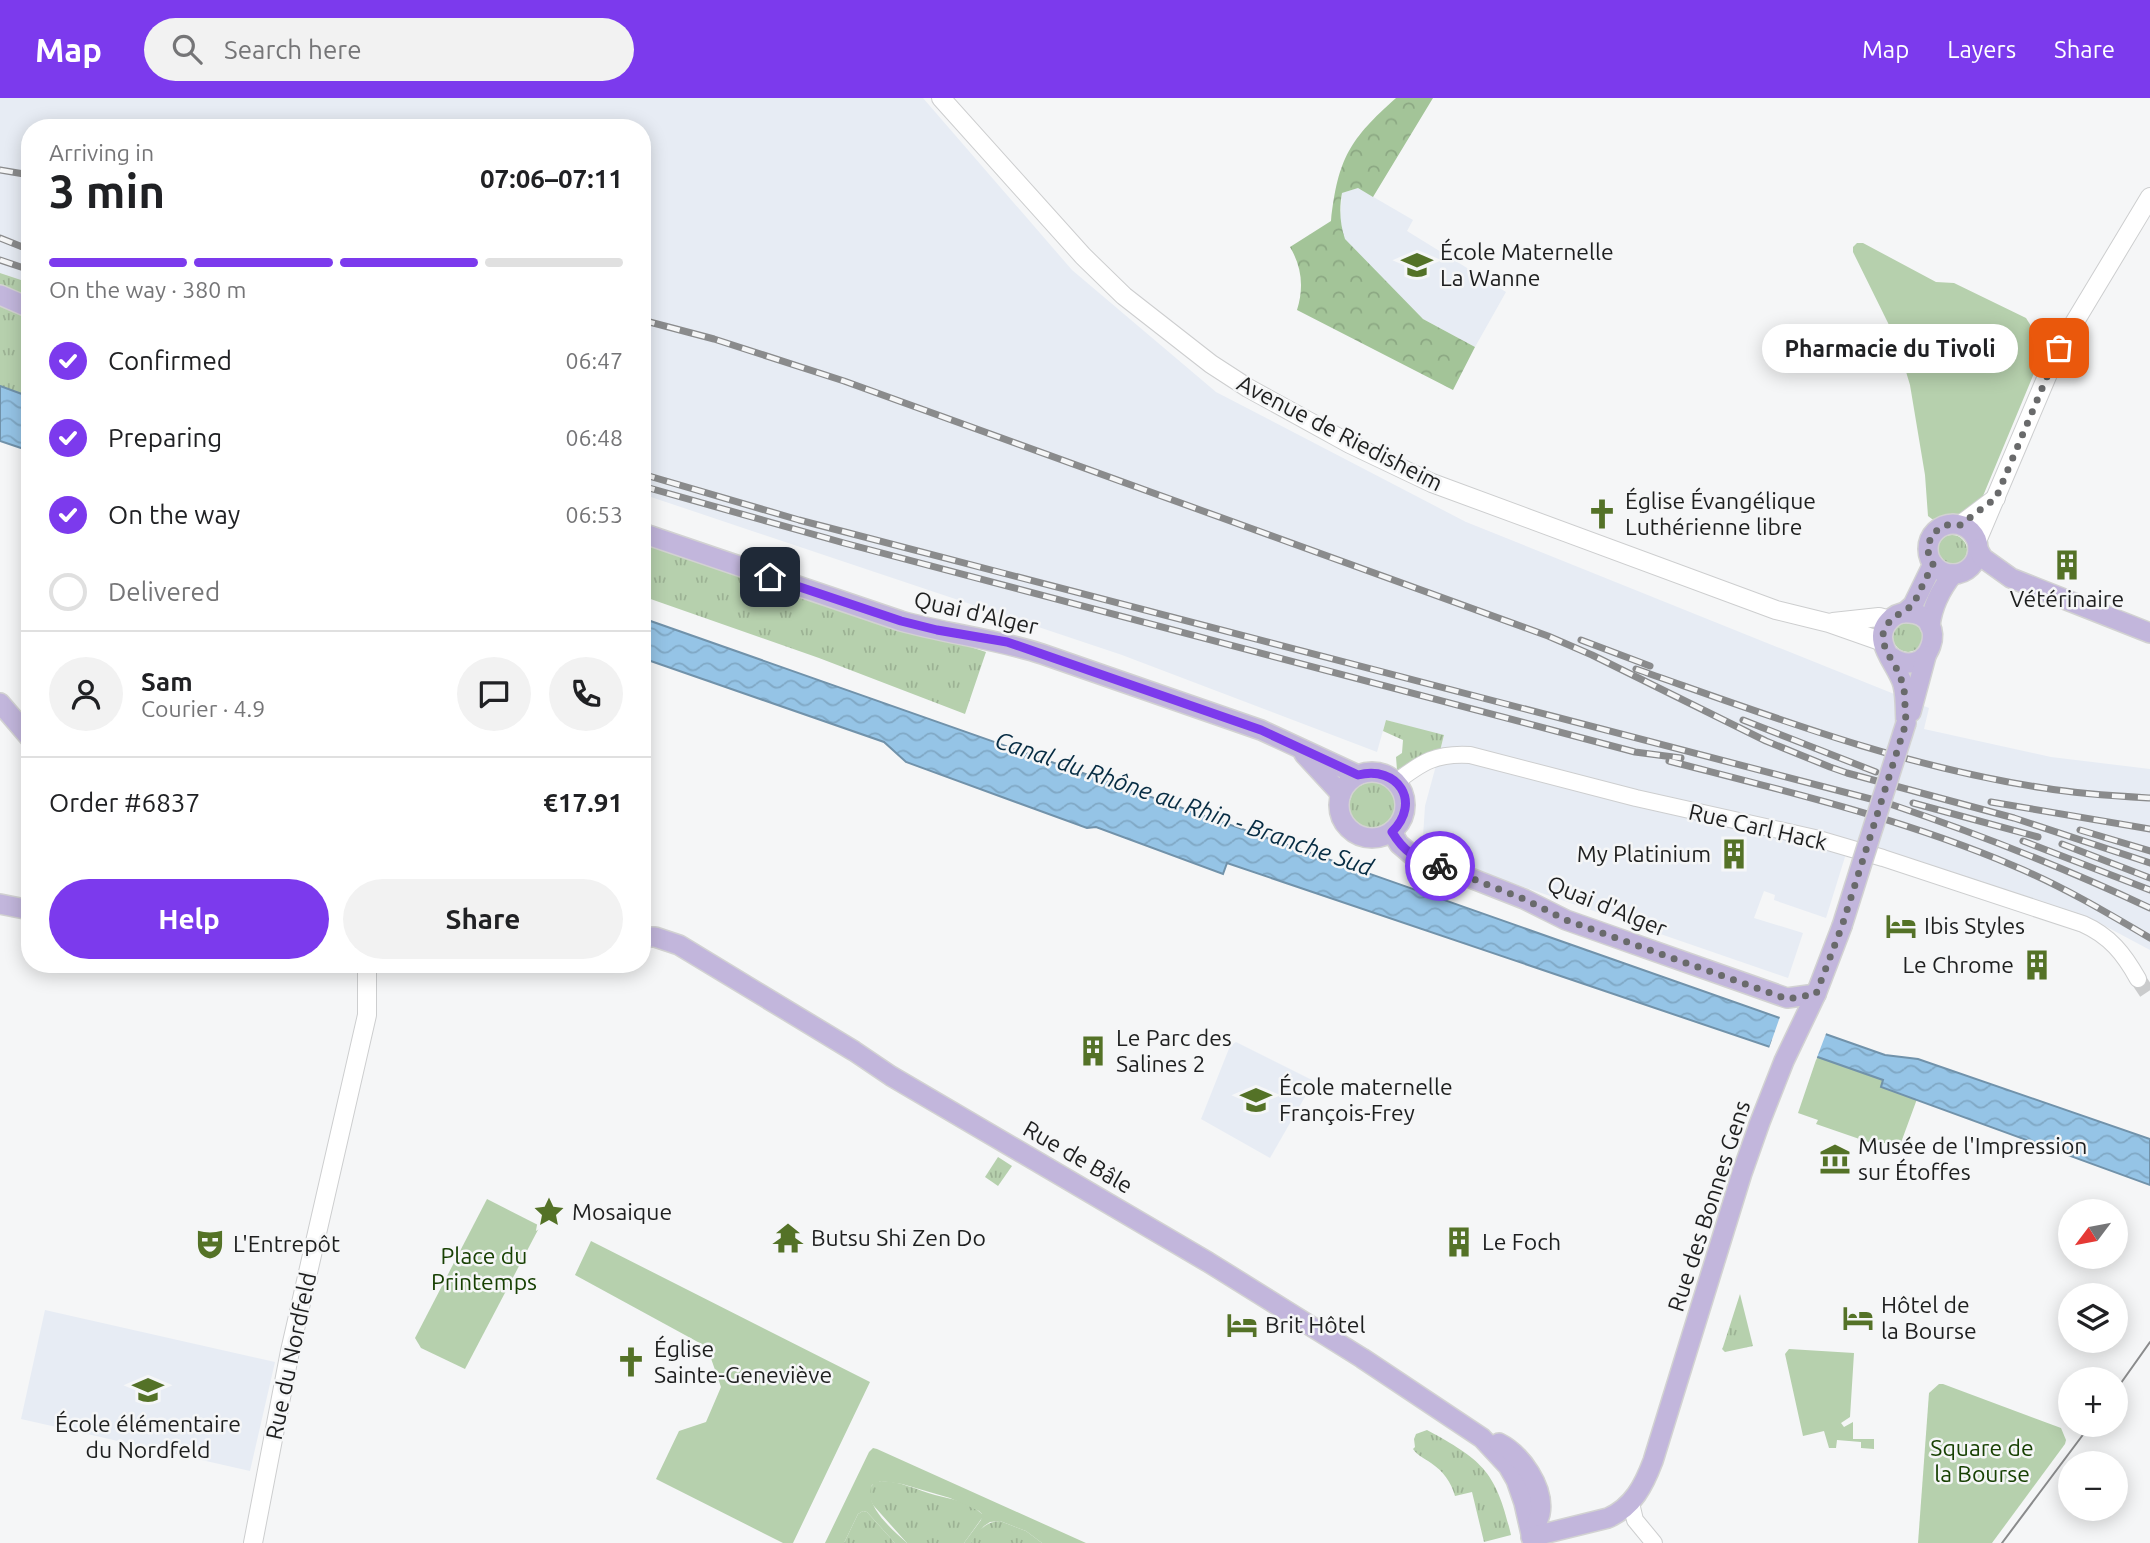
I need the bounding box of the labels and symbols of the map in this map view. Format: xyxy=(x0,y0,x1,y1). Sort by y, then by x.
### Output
place label: École Maternelle La Wanne xyxy=(1440,238,1614,290)
school or university icon: École Maternelle La Wanne xyxy=(1400,248,1434,282)
pin xyxy=(2029,318,2089,378)
callout: Pharmacie du Tivoli xyxy=(1762,324,2017,372)
street label: Avenue de Riedisheim xyxy=(1233,370,1447,495)
place label: Église Évangélique Luthérienne libre xyxy=(1625,487,1816,539)
church icon: Église Évangélique Luthérienne libre xyxy=(1585,497,1619,531)
pin xyxy=(740,547,800,607)
building icon: Vétérinaire xyxy=(2050,548,2084,582)
street label: Quai d'Alger xyxy=(912,586,1041,639)
place label: Vétérinaire xyxy=(2010,586,2124,611)
water label: Canal du Rhône au Rhin - Branche Sud xyxy=(992,726,1377,881)
street label: Rue Carl Hack xyxy=(1686,798,1830,855)
courier xyxy=(1405,831,1475,901)
building icon: My Platinium xyxy=(1717,837,1751,871)
place label: My Platinium xyxy=(1577,841,1711,866)
street label: Quai d'Alger xyxy=(1544,870,1671,941)
hotel icon: Ibis Styles xyxy=(1884,909,1918,943)
place label: Ibis Styles xyxy=(1924,913,2025,938)
building icon: Le Chrome xyxy=(2020,948,2054,982)
place label: Le Chrome xyxy=(1902,952,2014,977)
place label: Le Parc des Salines 2 xyxy=(1116,1025,1232,1076)
building icon: Le Parc des Salines 2 xyxy=(1076,1034,1110,1068)
place label: École maternelle François-Frey xyxy=(1279,1073,1453,1125)
school or university icon: École maternelle François-Frey xyxy=(1239,1083,1273,1117)
street label: Rue des Bonnes Gens xyxy=(1663,1097,1754,1314)
street label: Rue de Bâle xyxy=(1019,1115,1137,1198)
place label: Musée de l'Impression sur Étoffes xyxy=(1858,1133,2087,1184)
museum icon: Musée de l'Impression sur Étoffes xyxy=(1818,1142,1852,1176)
place icon: Mosaique xyxy=(532,1195,566,1229)
place label: Mosaique xyxy=(572,1199,672,1224)
north arrow xyxy=(2058,1199,2128,1269)
temple icon: Butsu Shi Zen Do xyxy=(771,1221,805,1255)
place label: Butsu Shi Zen Do xyxy=(811,1225,986,1250)
building icon: Le Foch xyxy=(1442,1225,1476,1259)
theatre icon: L'Entrepôt xyxy=(193,1227,227,1261)
place label: Le Foch xyxy=(1482,1229,1561,1254)
place label: L'Entrepôt xyxy=(233,1231,340,1256)
park label: Place du Printemps xyxy=(431,1243,537,1294)
street label: Rue du Nordfeld xyxy=(261,1270,320,1442)
place label: Hôtel de la Bourse xyxy=(1881,1292,1977,1343)
hotel icon: Hôtel de la Bourse xyxy=(1841,1301,1875,1335)
hotel icon: Brit Hôtel xyxy=(1225,1308,1259,1342)
place label: Brit Hôtel xyxy=(1265,1312,1365,1337)
place label: Église Sainte-Geneviève xyxy=(654,1335,832,1387)
church icon: Église Sainte-Geneviève xyxy=(614,1345,648,1379)
school or university icon: École élémentaire du Nordfeld xyxy=(131,1373,165,1407)
place label: École élémentaire du Nordfeld xyxy=(55,1410,241,1462)
park label: Square de la Bourse xyxy=(1930,1435,2034,1486)

